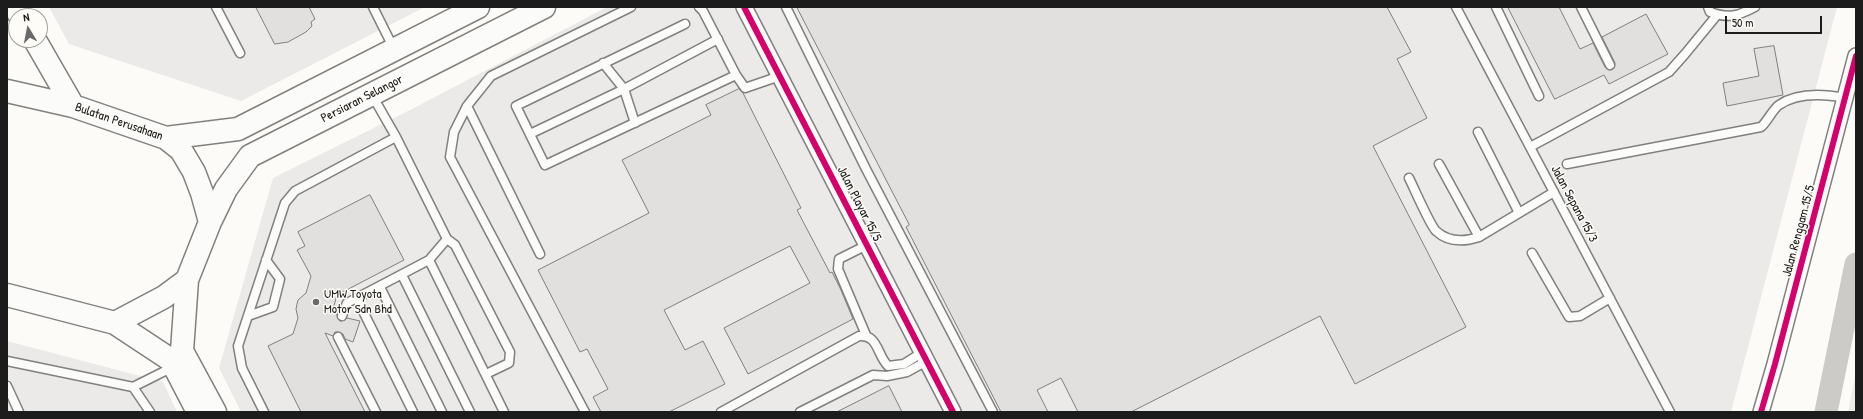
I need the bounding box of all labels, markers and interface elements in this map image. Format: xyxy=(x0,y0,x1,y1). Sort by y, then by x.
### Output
north arrow xyxy=(8,8,48,48)
scale bar xyxy=(1727,8,1824,34)
text: N xyxy=(22,10,30,25)
text: 50 m xyxy=(1732,14,1753,31)
street label: Persiaran Selangor xyxy=(318,72,406,126)
street label: Bulatan Perusahaan xyxy=(73,100,165,144)
street label: Jalan Sepana 15/3 xyxy=(1547,163,1601,245)
street label: Jalan Playar 15/5 xyxy=(833,164,885,244)
street label: Jalan Renggam 15/5 xyxy=(1779,184,1819,278)
place label: UMW Toyota Motor Sdn Bhd xyxy=(324,287,392,318)
marker: UMW Toyota Motor Sdn Bhd xyxy=(311,297,321,307)

